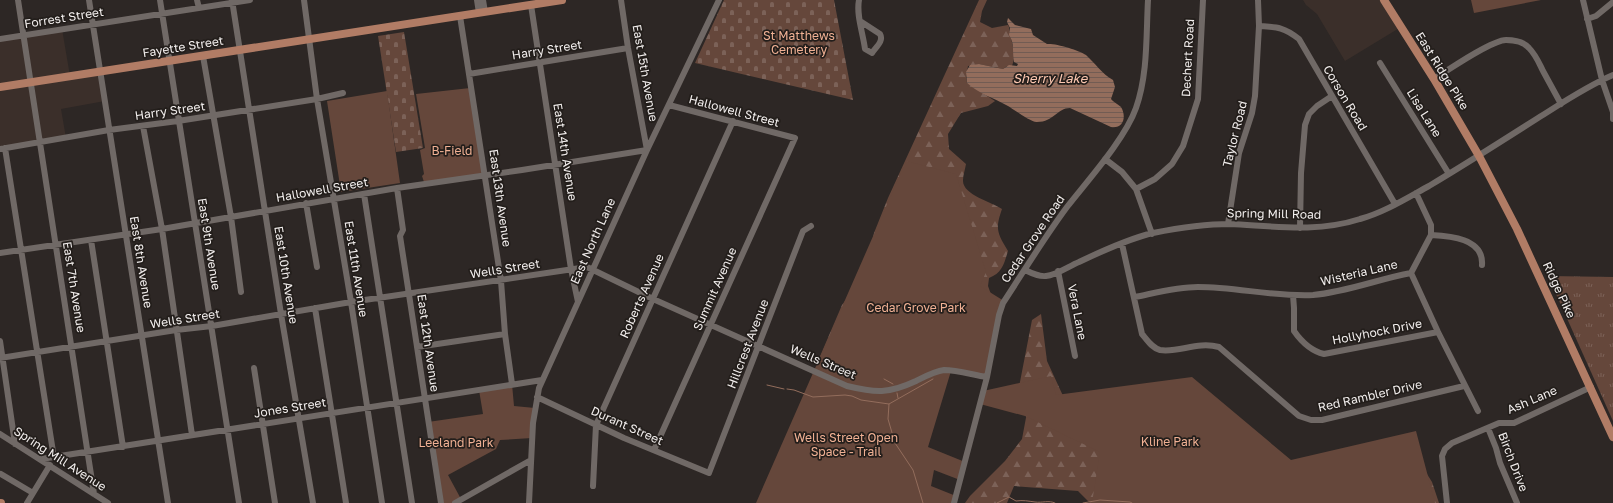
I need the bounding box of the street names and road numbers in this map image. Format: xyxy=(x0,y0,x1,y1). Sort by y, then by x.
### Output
street label: Forrest Street xyxy=(23,4,105,31)
street label: Dechert Road xyxy=(1178,18,1197,98)
street label: East 15th Avenue xyxy=(630,23,661,123)
street label: East Ridge Pike xyxy=(1413,29,1472,112)
street label: Fayette Street xyxy=(141,33,225,60)
street label: Harry Street xyxy=(511,37,583,62)
street label: Corson Road xyxy=(1320,62,1371,133)
street label: Lisa Lane xyxy=(1404,86,1445,140)
street label: Hallowell Street xyxy=(687,91,781,130)
street label: Harry Street xyxy=(134,98,206,123)
street label: Taylor Road xyxy=(1219,99,1250,169)
street label: East 14th Avenue xyxy=(550,102,581,202)
street label: East 13th Avenue xyxy=(486,148,515,248)
street label: Hallowell Street xyxy=(275,174,369,205)
street label: Cedar Grove Road xyxy=(998,192,1068,286)
street label: East North Lane xyxy=(567,195,618,286)
street label: East 9th Avenue xyxy=(195,197,224,291)
street label: Spring Mill Road xyxy=(1227,205,1321,222)
street label: East 8th Avenue xyxy=(127,215,156,309)
street label: East 11th Avenue xyxy=(341,220,372,318)
street label: East 10th Avenue xyxy=(271,225,302,325)
street label: East 7th Avenue xyxy=(60,240,89,334)
street label: Summit Avenue xyxy=(689,245,740,333)
street label: Roberts Avenue xyxy=(616,251,667,340)
street label: Wells Street xyxy=(469,256,541,281)
street label: Wisteria Lane xyxy=(1319,256,1399,289)
street label: Ridge Pike xyxy=(1540,259,1579,320)
street label: Vera Lane xyxy=(1065,283,1090,341)
street label: East 12th Avenue xyxy=(414,293,443,393)
street label: Hillcrest Avenue xyxy=(724,297,771,391)
street label: Wells Street xyxy=(149,306,221,331)
street label: Hollyhock Drive xyxy=(1331,315,1423,348)
street label: Wells Street xyxy=(788,341,859,382)
street label: Red Rambler Drive xyxy=(1316,376,1423,415)
street label: Ash Lane xyxy=(1505,382,1559,417)
street label: Jones Street xyxy=(253,394,327,421)
street label: Durant Street xyxy=(589,403,666,448)
street label: Spring Mill Avenue xyxy=(11,423,109,494)
street label: Birch Drive xyxy=(1495,430,1532,494)

